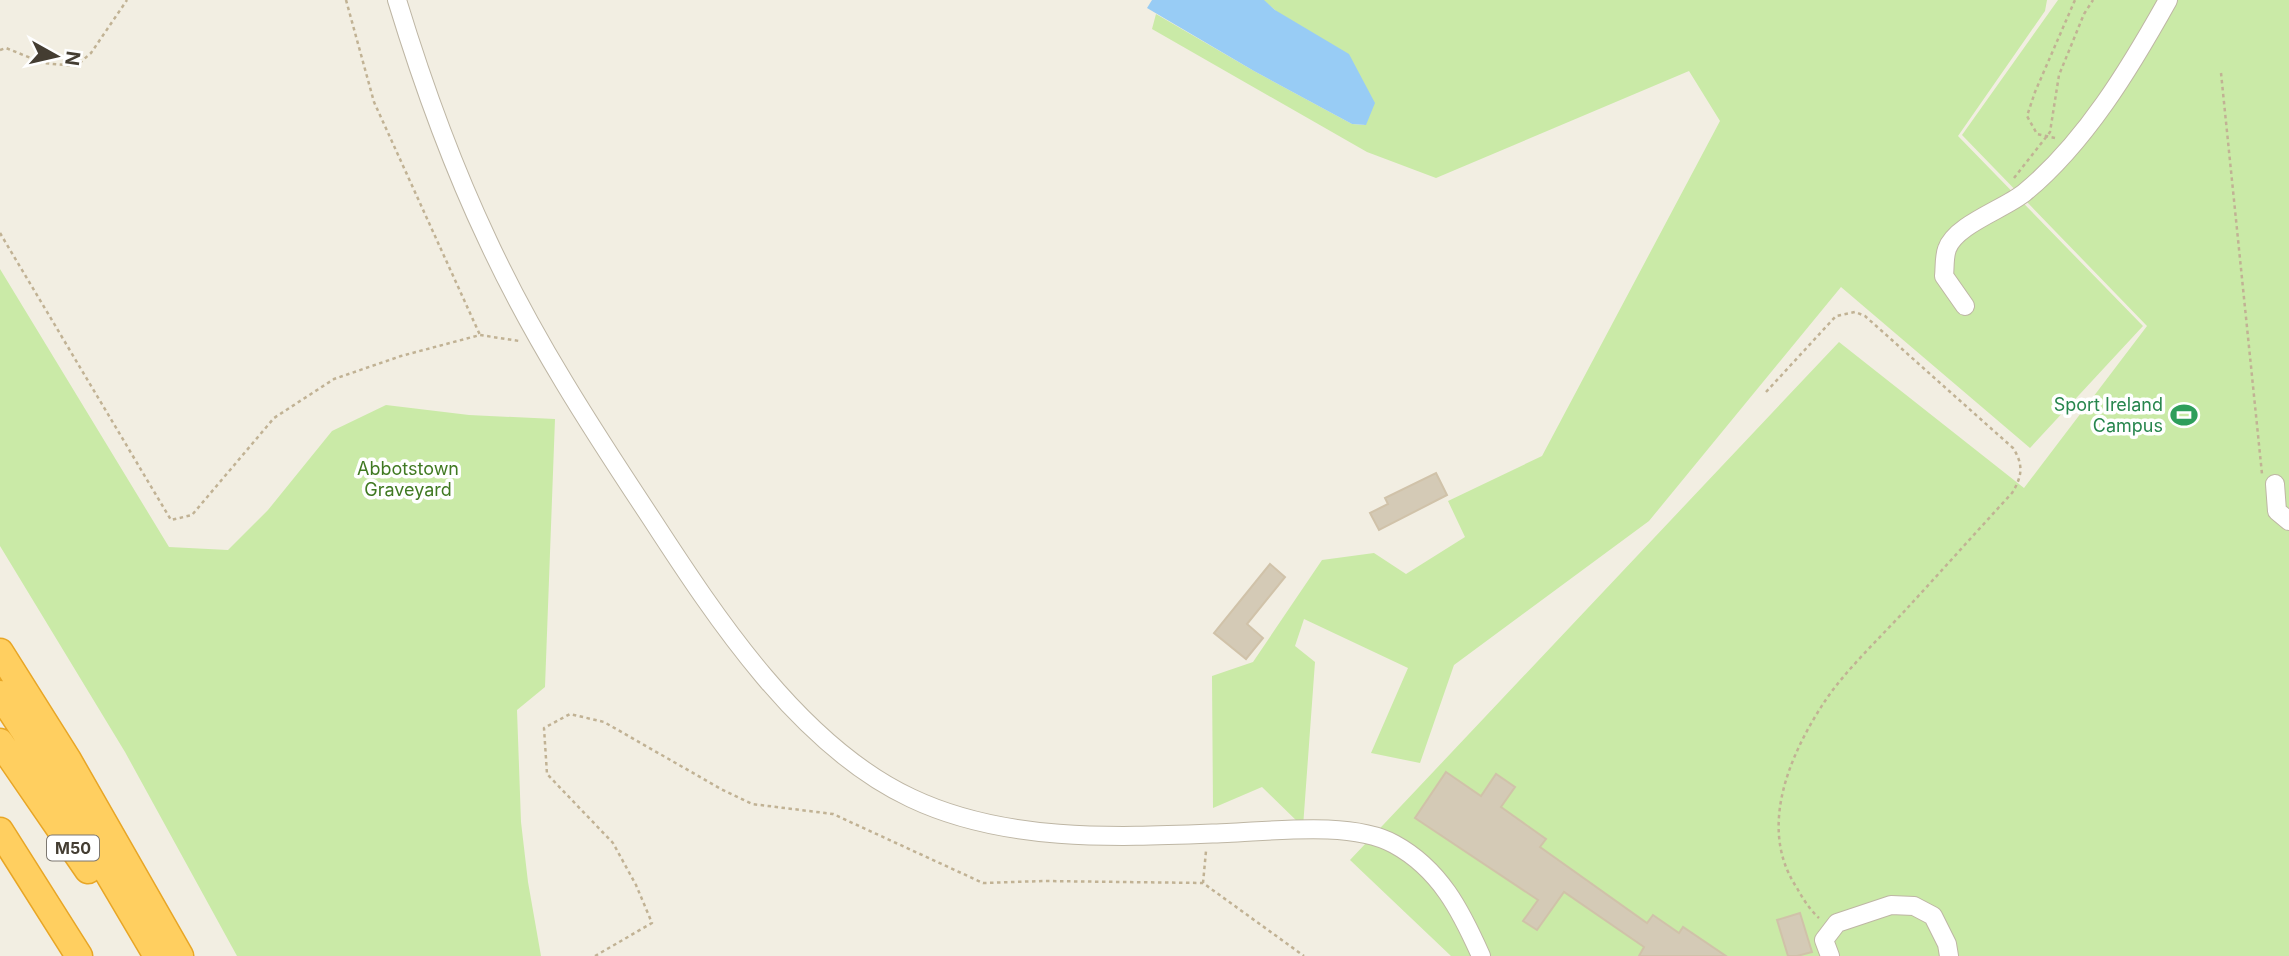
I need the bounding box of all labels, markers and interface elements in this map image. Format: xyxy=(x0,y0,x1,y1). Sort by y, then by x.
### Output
north arrow xyxy=(21,21,91,91)
text: N xyxy=(60,50,85,67)
place label: Sport Ireland Campus xyxy=(2054,394,2163,436)
sports icon: Sport Ireland Campus xyxy=(2169,400,2199,430)
park label: Abbotstown Graveyard xyxy=(357,458,459,500)
road number: M50 xyxy=(47,835,99,860)

